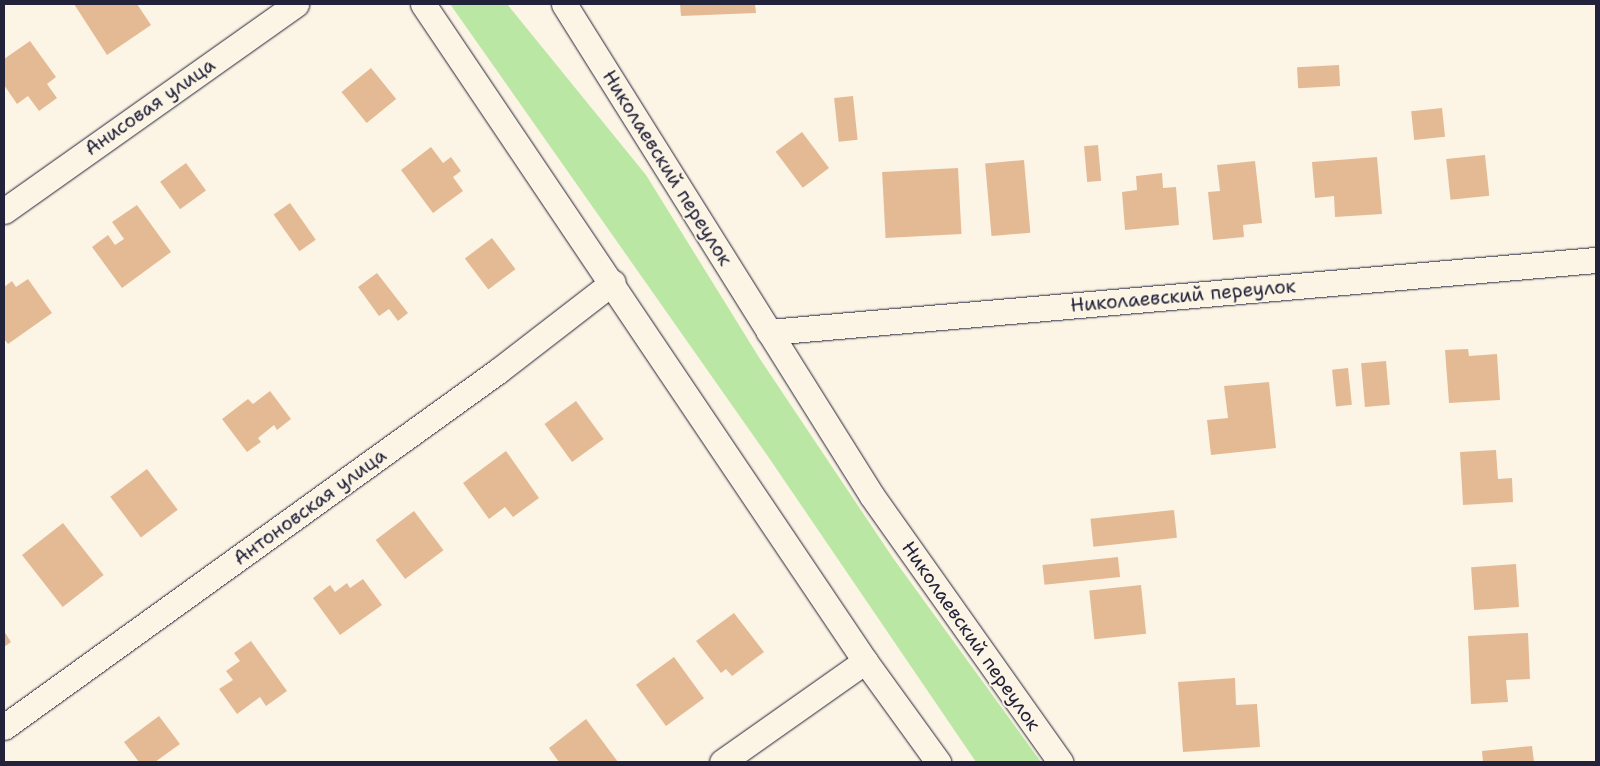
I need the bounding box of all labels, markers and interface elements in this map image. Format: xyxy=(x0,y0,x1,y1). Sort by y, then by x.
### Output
street label: Анисовая улица xyxy=(80,54,220,160)
street label: Николаевский переулок xyxy=(597,66,737,270)
street label: Николаевский переулок xyxy=(1069,275,1297,317)
street label: Антоновская улица xyxy=(229,444,391,570)
street label: Николаевский переулок xyxy=(897,537,1045,735)

